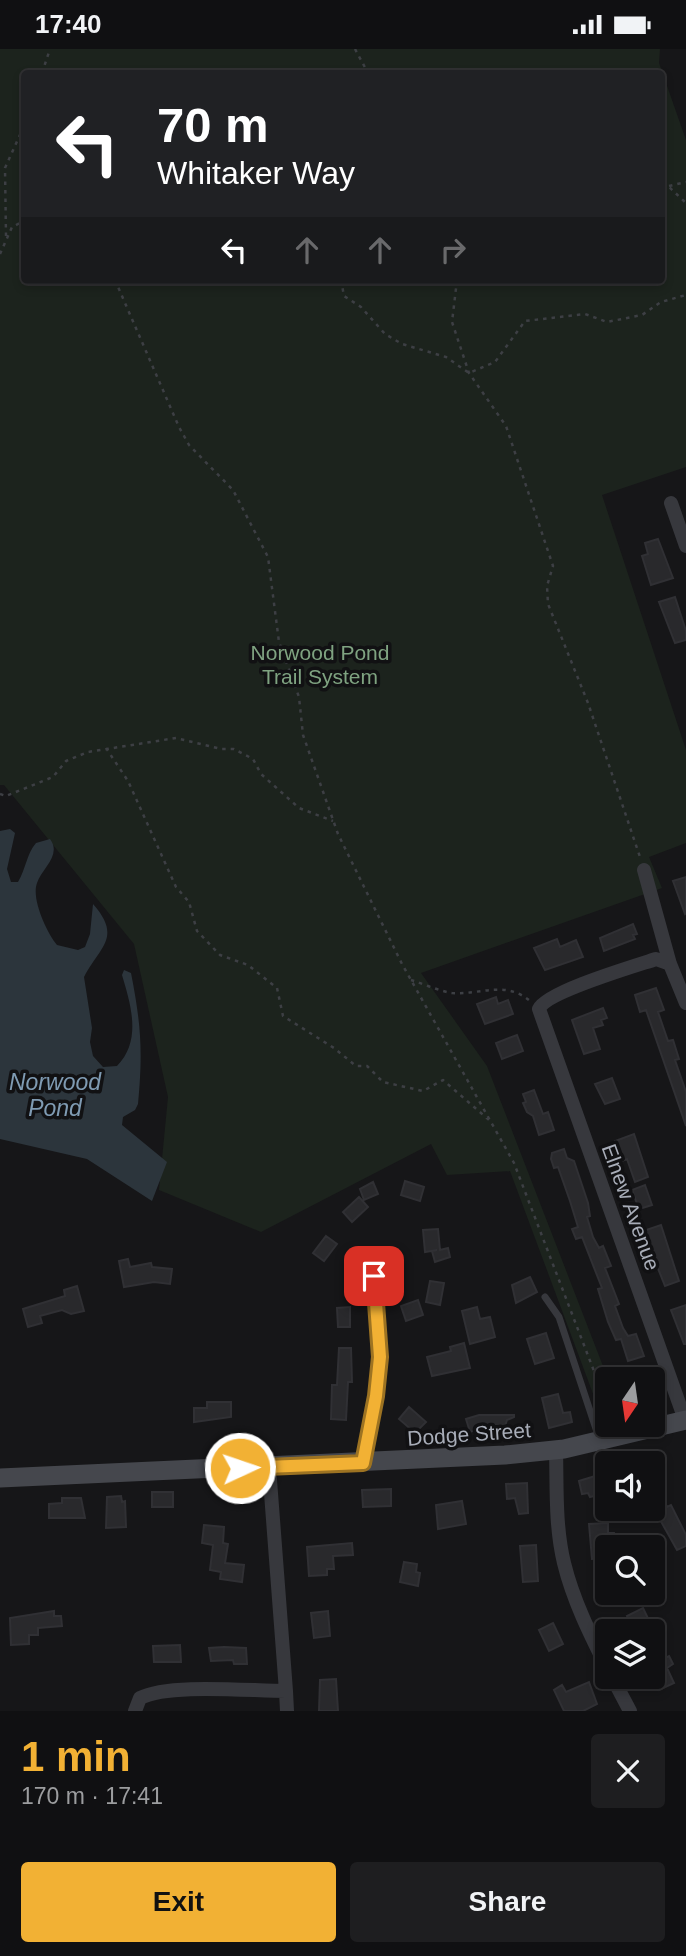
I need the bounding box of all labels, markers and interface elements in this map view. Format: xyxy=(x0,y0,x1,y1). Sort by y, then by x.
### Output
text: 17:40 xyxy=(35,9,102,39)
icon: left xyxy=(42,98,133,189)
text: 70 m xyxy=(157,98,269,152)
text: Whitaker Way xyxy=(157,155,355,191)
icon: left xyxy=(215,231,253,269)
icon: ahead xyxy=(288,231,326,269)
icon: ahead xyxy=(361,231,399,269)
icon: right xyxy=(434,231,472,269)
park label: Norwood Pond Trail System xyxy=(251,641,389,688)
water label: Norwood Pond xyxy=(9,1069,102,1121)
street label: Elnew Avenue xyxy=(597,1141,665,1273)
pin xyxy=(344,1246,404,1306)
icon: arrive xyxy=(355,1257,393,1295)
north arrow xyxy=(595,1367,665,1437)
map controls xyxy=(595,1367,665,1689)
street label: Dodge Street xyxy=(406,1418,532,1450)
position arrow xyxy=(203,1431,277,1505)
button: sound xyxy=(595,1451,665,1521)
button: search xyxy=(595,1535,665,1605)
button: layers xyxy=(595,1619,665,1689)
text: 1 min xyxy=(21,1733,131,1780)
button: close xyxy=(591,1734,665,1808)
text: 170 m · 17:41 xyxy=(21,1783,163,1809)
button: Exit xyxy=(21,1862,336,1942)
button: Share xyxy=(350,1862,665,1942)

